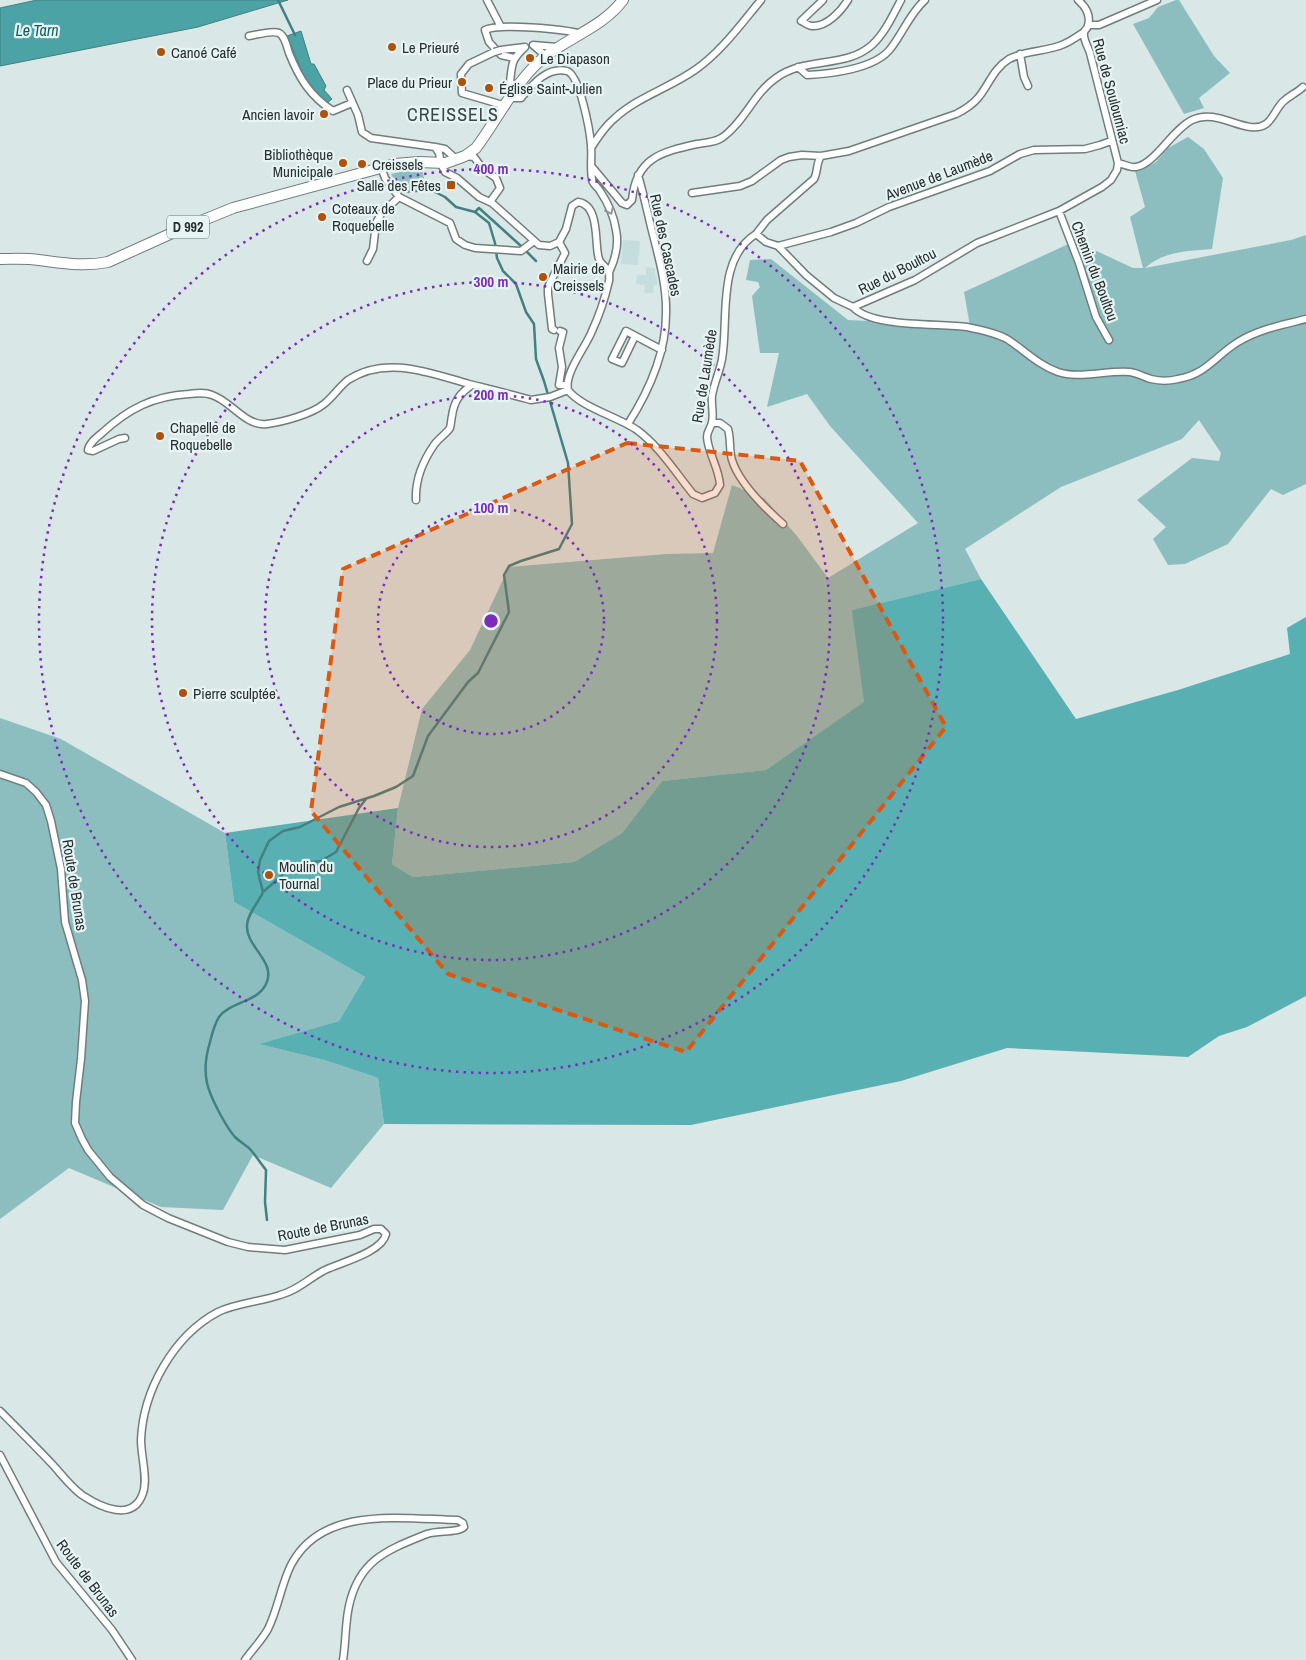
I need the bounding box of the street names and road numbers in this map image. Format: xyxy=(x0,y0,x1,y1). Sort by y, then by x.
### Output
street label: Rue de Souloumiac xyxy=(1088,36,1136,146)
street label: Avenue de Laumède xyxy=(881,145,996,205)
street label: Rue des Cascades xyxy=(645,192,687,298)
road number: D 992 xyxy=(167,216,209,238)
street label: Chemin du Boultou xyxy=(1066,218,1124,324)
street label: Rue du Boultou xyxy=(854,242,940,300)
street label: Rue de Laumède xyxy=(686,328,722,424)
street label: Route de Brunas xyxy=(57,838,93,932)
street label: Route de Brunas xyxy=(276,1208,370,1246)
street label: Route de Brunas xyxy=(52,1535,124,1621)

